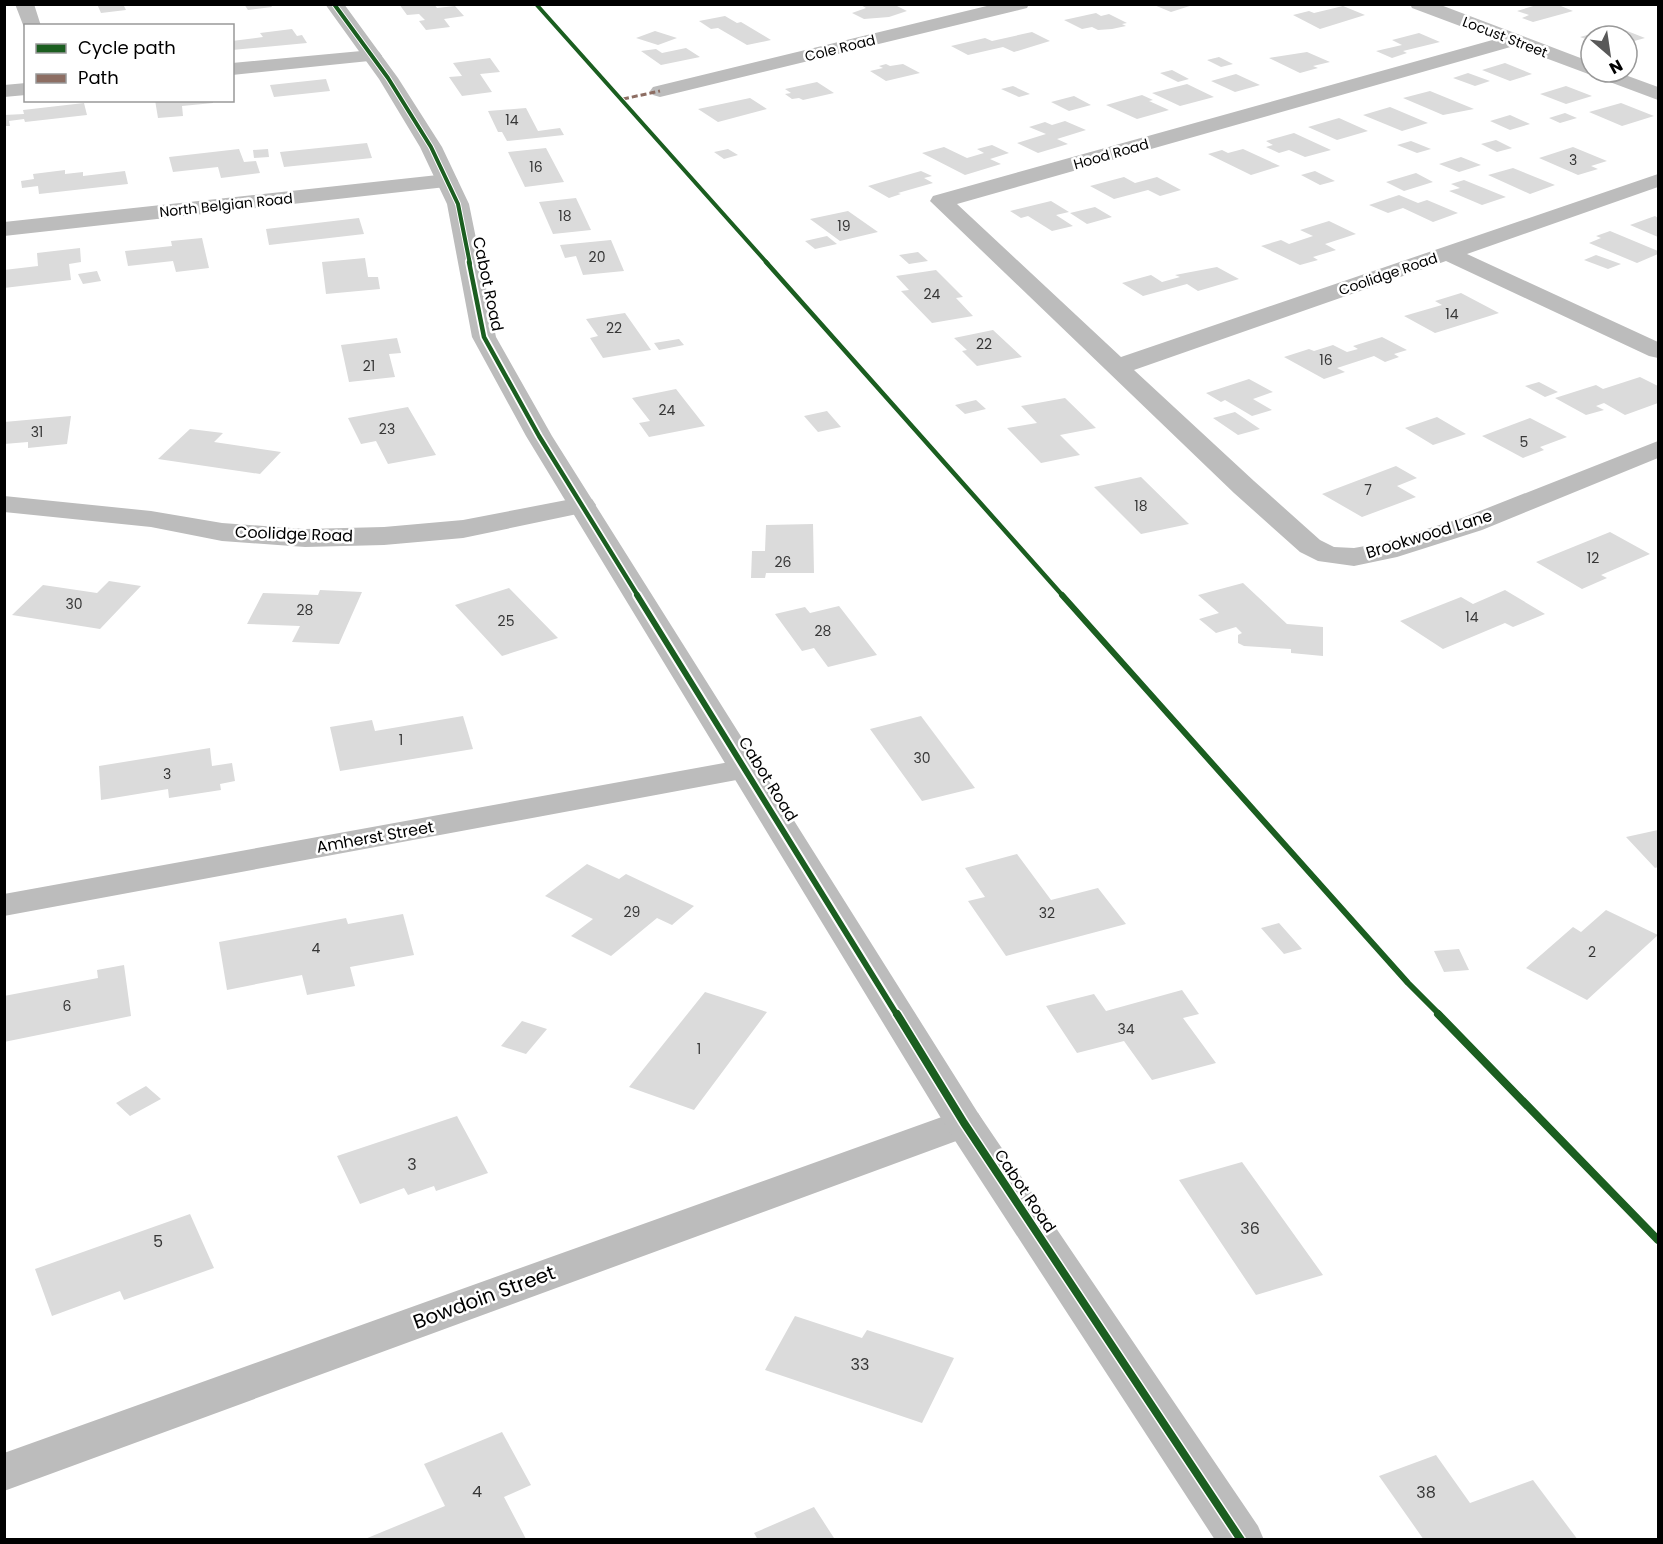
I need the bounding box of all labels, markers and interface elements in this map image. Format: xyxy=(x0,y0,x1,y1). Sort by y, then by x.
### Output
street label: Locust Street xyxy=(1460,12,1550,62)
legend xyxy=(24,24,234,102)
north arrow xyxy=(1579,24,1639,84)
street label: Cole Road xyxy=(803,30,877,66)
text: Cycle path xyxy=(78,35,176,60)
text: N xyxy=(1605,54,1627,80)
text: Path xyxy=(78,65,119,90)
house number: 14 xyxy=(505,110,519,130)
street label: Hood Road xyxy=(1071,134,1151,174)
house number: 3 xyxy=(1569,150,1577,170)
house number: 16 xyxy=(529,157,543,177)
street label: North Belgian Road xyxy=(158,188,294,222)
house number: 18 xyxy=(558,206,572,226)
house number: 19 xyxy=(837,216,851,236)
street label: Cabot Road xyxy=(467,235,509,333)
house number: 20 xyxy=(589,247,605,267)
street label: Coolidge Road xyxy=(1336,248,1440,300)
house number: 24 xyxy=(924,284,941,304)
house number: 14 xyxy=(1445,304,1459,324)
house number: 22 xyxy=(606,318,622,338)
house number: 22 xyxy=(976,334,992,354)
house number: 16 xyxy=(1319,350,1333,370)
house number: 21 xyxy=(363,356,375,376)
house number: 24 xyxy=(659,400,676,420)
house number: 23 xyxy=(379,419,395,439)
house number: 31 xyxy=(31,422,43,442)
house number: 5 xyxy=(1520,432,1528,452)
house number: 7 xyxy=(1364,480,1372,500)
house number: 18 xyxy=(1134,496,1148,516)
street label: Brookwood Lane xyxy=(1363,504,1495,564)
street label: Coolidge Road xyxy=(235,520,353,548)
house number: 12 xyxy=(1587,548,1599,568)
house number: 26 xyxy=(775,552,792,572)
house number: 30 xyxy=(65,594,83,614)
house number: 28 xyxy=(297,600,314,620)
house number: 14 xyxy=(1465,607,1479,627)
house number: 25 xyxy=(498,611,514,631)
house number: 28 xyxy=(815,621,832,641)
house number: 1 xyxy=(399,730,403,750)
street label: Cabot Road xyxy=(733,732,803,826)
house number: 30 xyxy=(913,748,931,768)
house number: 3 xyxy=(163,764,171,784)
street label: Amherst Street xyxy=(315,815,436,859)
house number: 29 xyxy=(624,902,640,922)
house number: 32 xyxy=(1039,903,1055,923)
house number: 4 xyxy=(312,938,321,958)
house number: 2 xyxy=(1588,942,1596,962)
house number: 6 xyxy=(63,996,72,1016)
house number: 34 xyxy=(1117,1019,1135,1039)
house number: 1 xyxy=(697,1039,701,1059)
street label: Cabot Road xyxy=(989,1145,1061,1237)
house number: 3 xyxy=(407,1153,417,1176)
house number: 36 xyxy=(1240,1217,1260,1240)
house number: 5 xyxy=(153,1230,163,1253)
street label: Bowdoin Street xyxy=(409,1258,559,1336)
house number: 33 xyxy=(851,1353,869,1376)
house number: 4 xyxy=(472,1480,482,1503)
house number: 38 xyxy=(1416,1481,1436,1504)

